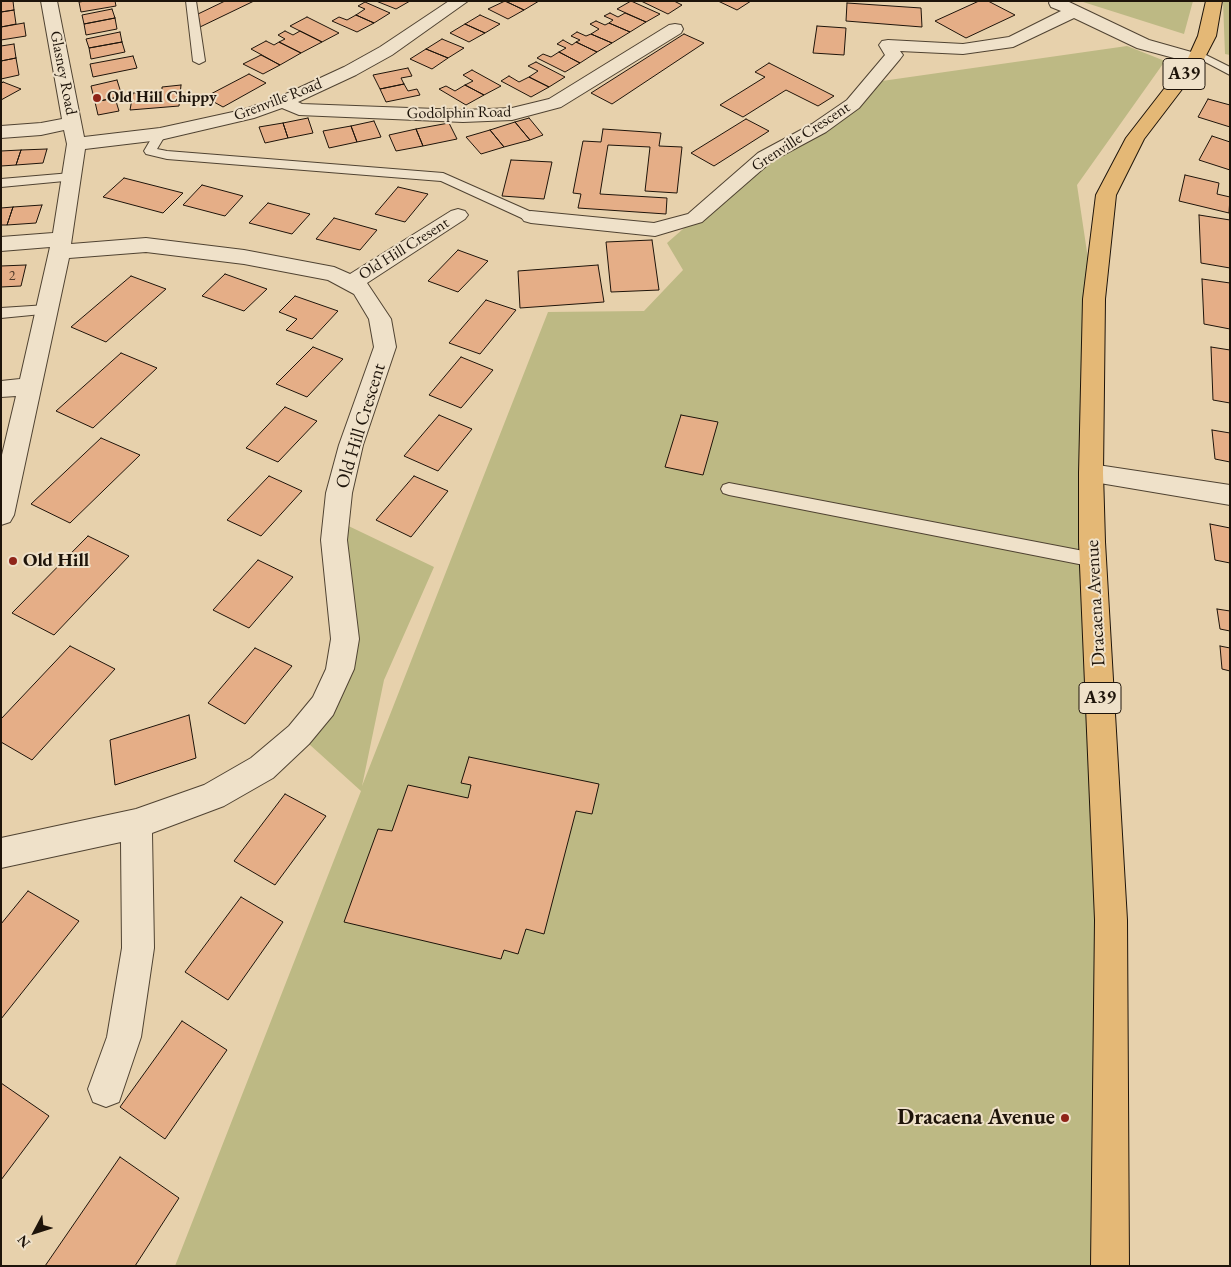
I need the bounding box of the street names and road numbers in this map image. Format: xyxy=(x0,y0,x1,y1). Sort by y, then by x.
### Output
street label: Glasney Road xyxy=(45,29,81,117)
road number: A39 xyxy=(1163,59,1205,90)
street label: Grenville Road xyxy=(231,74,325,126)
street label: Grenville Crescent xyxy=(748,98,854,176)
street label: Godolphin Road xyxy=(407,102,511,124)
street label: Old Hill Cresent xyxy=(355,214,453,284)
street label: Old Hill Crescent xyxy=(331,361,391,491)
street label: Dracaena Avenue xyxy=(1081,539,1111,667)
road number: A39 xyxy=(1079,682,1121,714)

